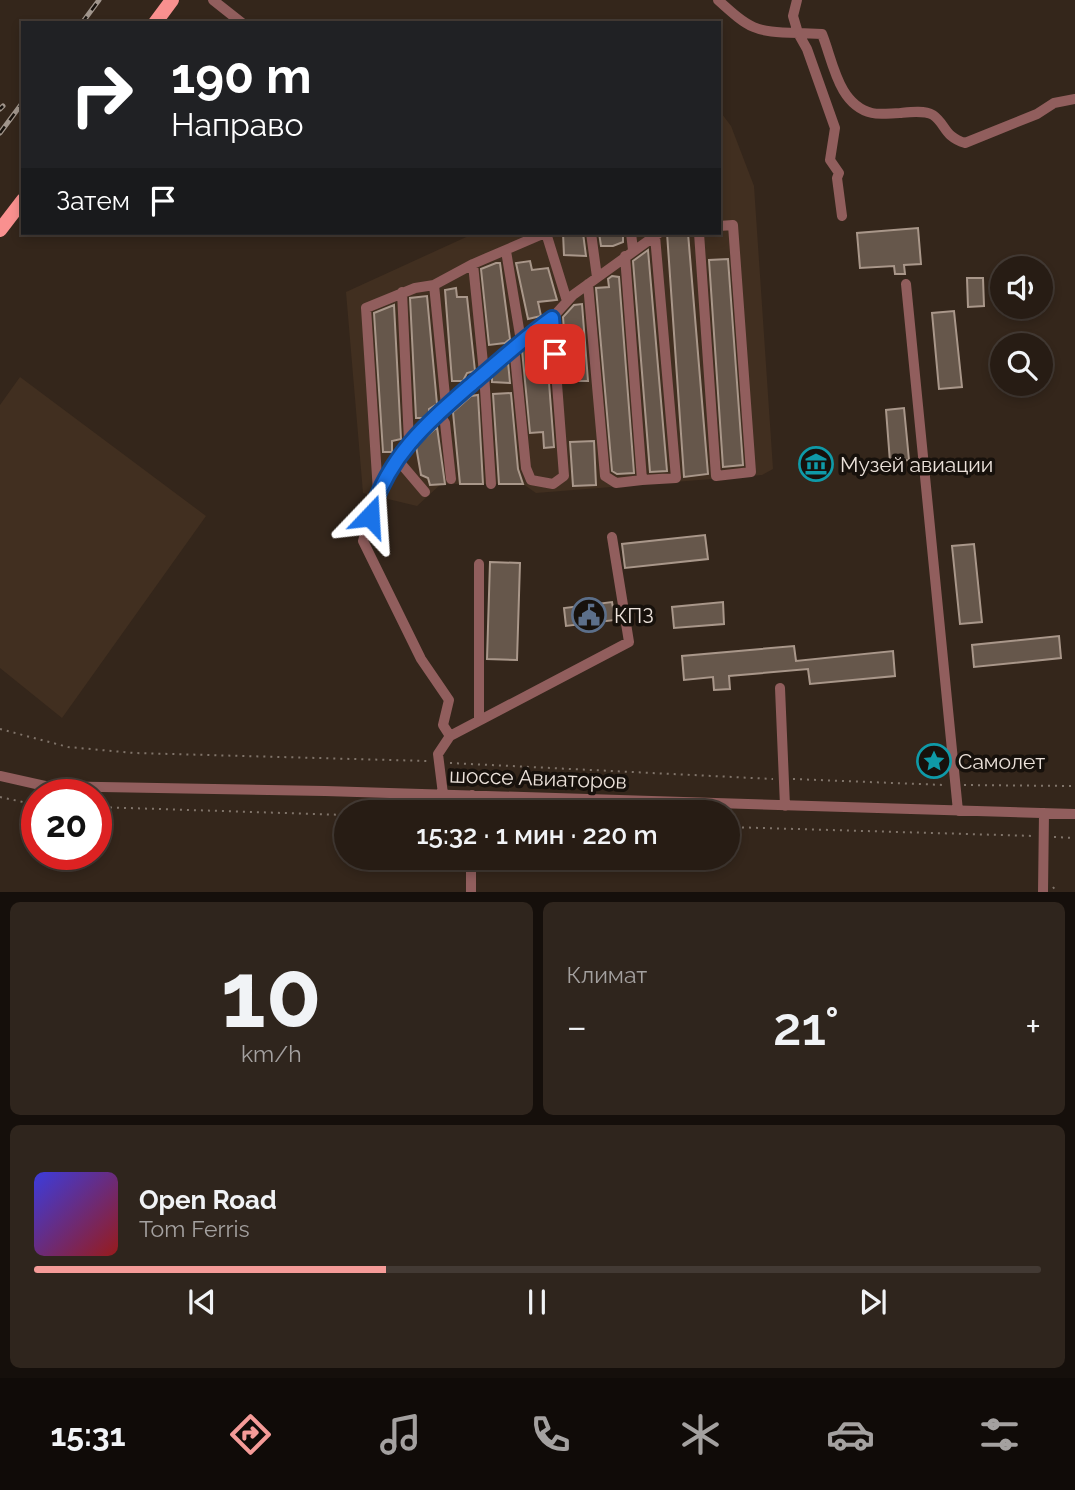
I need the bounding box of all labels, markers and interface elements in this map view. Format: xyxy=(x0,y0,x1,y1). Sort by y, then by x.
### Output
text: 190 m xyxy=(171,47,312,104)
icon: right xyxy=(56,49,147,140)
text: Направо xyxy=(171,106,303,143)
icon: arrive xyxy=(144,182,182,220)
text: Затем xyxy=(56,186,130,216)
map controls xyxy=(990,256,1053,396)
button: sound xyxy=(990,256,1053,319)
pin xyxy=(525,324,585,384)
button: search xyxy=(990,333,1053,396)
icon: arrive xyxy=(536,335,574,373)
museum icon: Музей авиации xyxy=(797,445,835,483)
place label: Музей авиации xyxy=(840,452,993,477)
position arrow xyxy=(333,479,407,553)
public building icon: КПЗ xyxy=(570,596,608,634)
place label: КПЗ xyxy=(614,603,654,628)
place icon: Самолет xyxy=(915,742,953,780)
place label: Самолет xyxy=(958,749,1045,774)
street label: шоссе Авиаторов xyxy=(449,762,627,794)
speed limit sign: 20 xyxy=(21,779,112,870)
text: 15:32 · 1 мин · 220 m xyxy=(416,820,658,850)
text: 10 xyxy=(221,941,322,1048)
text: Климат xyxy=(567,961,647,988)
text: 21° xyxy=(773,996,839,1057)
text: − xyxy=(567,1004,587,1049)
text: + xyxy=(1025,1004,1041,1049)
text: km/h xyxy=(241,1040,302,1067)
text: Open Road xyxy=(139,1185,277,1215)
text: Tom Ferris xyxy=(139,1215,250,1242)
icon: previous xyxy=(183,1283,221,1321)
icon: pause xyxy=(518,1283,556,1321)
icon: next xyxy=(854,1283,892,1321)
icon: directions xyxy=(226,1410,275,1459)
icon: music xyxy=(376,1410,425,1459)
icon: phone xyxy=(526,1410,575,1459)
icon: climate xyxy=(676,1410,725,1459)
icon: car xyxy=(826,1410,875,1459)
icon: filters xyxy=(975,1410,1024,1459)
text: 15:31 xyxy=(50,1416,126,1453)

